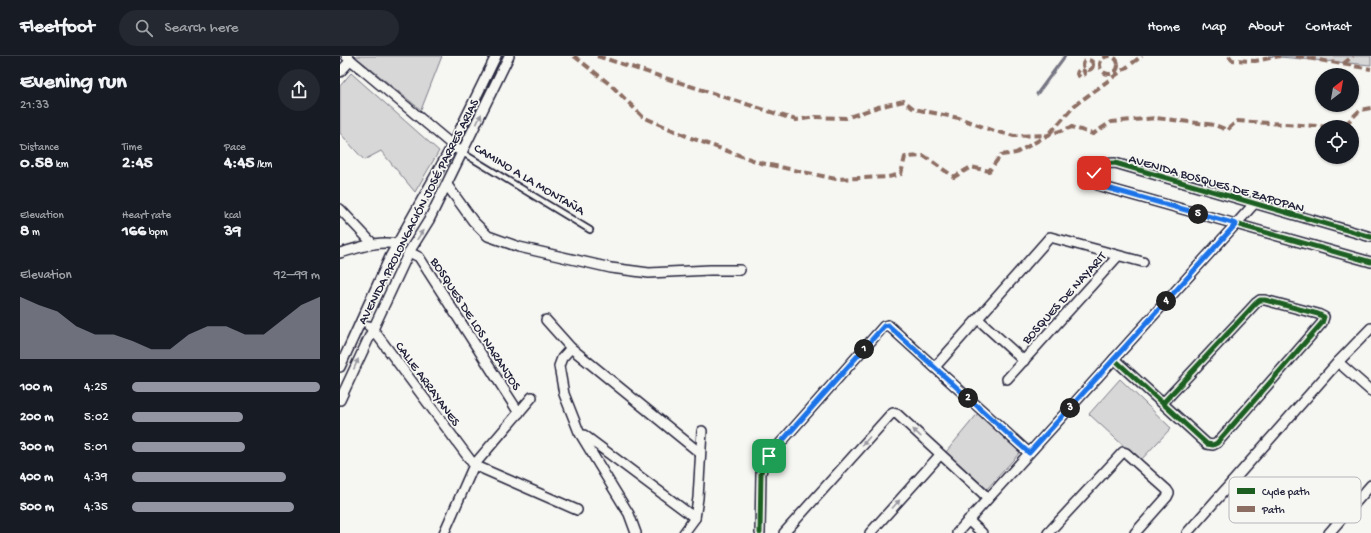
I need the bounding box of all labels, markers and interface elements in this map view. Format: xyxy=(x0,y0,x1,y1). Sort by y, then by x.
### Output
search box xyxy=(119,10,399,46)
text: Fleetfoot xyxy=(20,16,95,39)
icon: search xyxy=(133,17,155,39)
text: Search here xyxy=(165,19,239,37)
text: Home xyxy=(1148,19,1180,36)
text: Map xyxy=(1202,19,1226,36)
text: About xyxy=(1248,19,1284,36)
text: Contact xyxy=(1306,19,1351,36)
north arrow xyxy=(1315,68,1359,112)
map controls xyxy=(1315,68,1359,164)
button: share xyxy=(278,69,320,111)
text: Evening run xyxy=(20,70,127,96)
street label: AVENIDA PROLONGACIÓN JOSÉ PARRES ARIAS xyxy=(355,96,483,327)
text: 21:33 xyxy=(20,98,49,113)
one-way arrow xyxy=(476,114,482,125)
button: locate xyxy=(1315,120,1359,164)
street label: CAMINO A LA MONTAÑA xyxy=(471,141,588,220)
text: Distance xyxy=(20,142,59,154)
text: Time xyxy=(122,142,142,154)
text: Pace xyxy=(224,142,246,154)
street label: AVENIDA BOSQUES DE ZAPOPAN xyxy=(1127,152,1306,217)
text: 0.58 xyxy=(20,154,53,174)
text: 2:45 xyxy=(122,154,153,174)
text: 4:45 xyxy=(224,154,254,174)
pin xyxy=(1077,156,1111,190)
text: km xyxy=(53,159,69,171)
text: /km xyxy=(254,159,272,171)
icon: check xyxy=(1083,162,1105,184)
pin: 5 xyxy=(1188,204,1208,224)
text: 5 xyxy=(1195,208,1201,220)
text: Elevation xyxy=(20,210,64,222)
text: Heart rate xyxy=(122,210,171,222)
text: kcal xyxy=(224,210,241,222)
text: 8 xyxy=(20,222,29,242)
text: 166 xyxy=(122,222,146,242)
text: 39 xyxy=(224,222,241,242)
text: m xyxy=(29,227,40,239)
text: bpm xyxy=(146,227,168,239)
one-way arrow xyxy=(416,229,423,241)
street label: BOSQUES DE NAYARIT xyxy=(1019,249,1111,348)
street label: BOSQUES DE LOS NARANJOS xyxy=(426,254,524,394)
text: Elevation xyxy=(20,268,72,283)
text: 92–99 m xyxy=(274,268,320,283)
pin: 4 xyxy=(1156,291,1176,311)
text: 4 xyxy=(1163,295,1169,307)
street label: CALLE ARRAYANES xyxy=(391,339,463,430)
pin: 1 xyxy=(854,339,874,359)
text: 1 xyxy=(862,343,866,355)
one-way arrow xyxy=(353,359,359,370)
text: 100 m xyxy=(20,380,52,395)
text: 4:25 xyxy=(84,380,107,395)
pin: 2 xyxy=(958,388,978,408)
text: 2 xyxy=(965,392,971,404)
pin: 3 xyxy=(1060,398,1080,418)
text: 3 xyxy=(1067,402,1073,414)
text: 200 m xyxy=(20,410,53,425)
text: 5:02 xyxy=(84,410,109,425)
one-way arrow xyxy=(912,428,922,438)
one-way arrow xyxy=(862,436,871,446)
pin xyxy=(752,439,786,473)
text: 300 m xyxy=(20,440,54,455)
text: 5:01 xyxy=(84,440,108,455)
icon: arrive xyxy=(758,445,780,467)
text: 400 m xyxy=(20,470,53,485)
text: 4:39 xyxy=(84,470,108,485)
legend xyxy=(1229,477,1361,523)
text: Cycle path xyxy=(1262,487,1310,499)
one-way arrow xyxy=(891,499,900,509)
text: 500 m xyxy=(20,500,54,515)
text: 4:35 xyxy=(84,500,108,515)
text: Path xyxy=(1261,505,1285,517)

